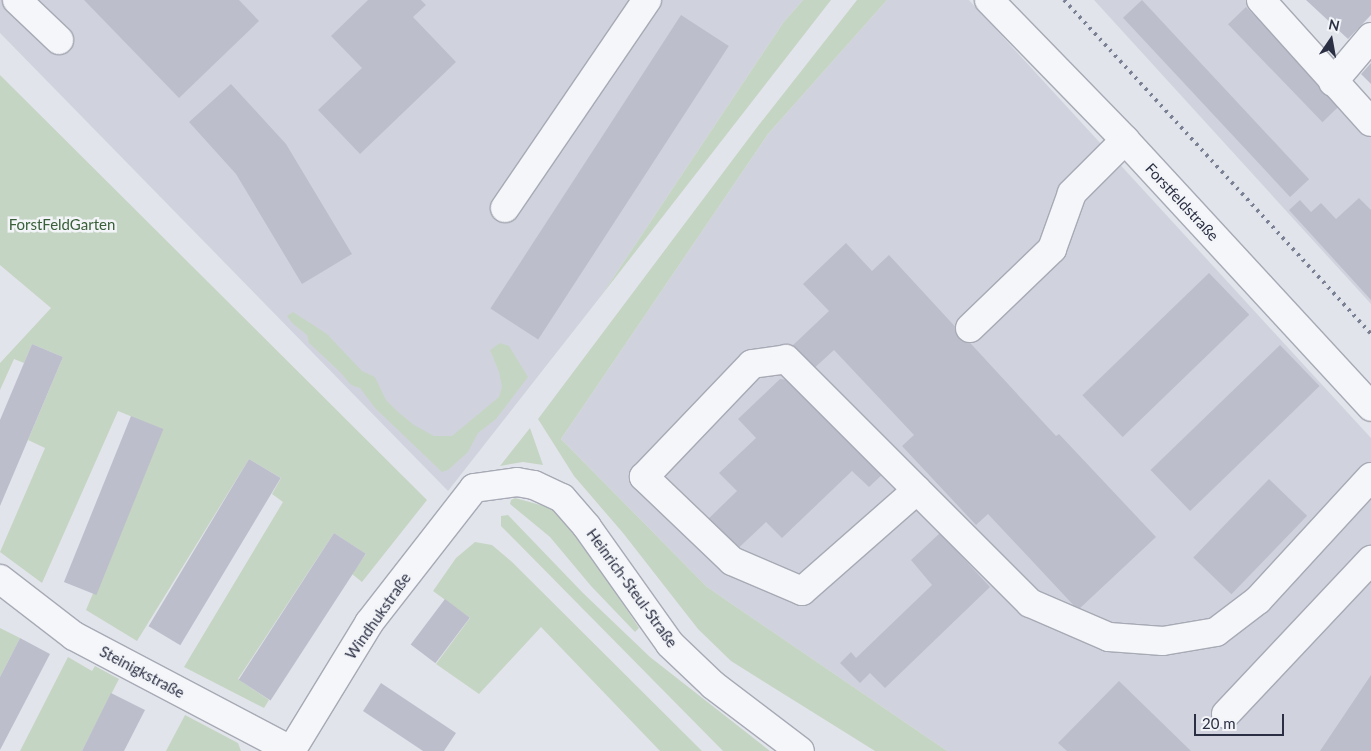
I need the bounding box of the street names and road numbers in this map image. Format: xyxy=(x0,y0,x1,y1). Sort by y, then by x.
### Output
street label: Forstfeldstraße xyxy=(1142,159,1222,245)
street label: Heinrich-Steul-Straße xyxy=(583,525,681,651)
street label: Windhukstraße xyxy=(342,569,414,663)
street label: Steinigkstraße xyxy=(97,642,187,702)

